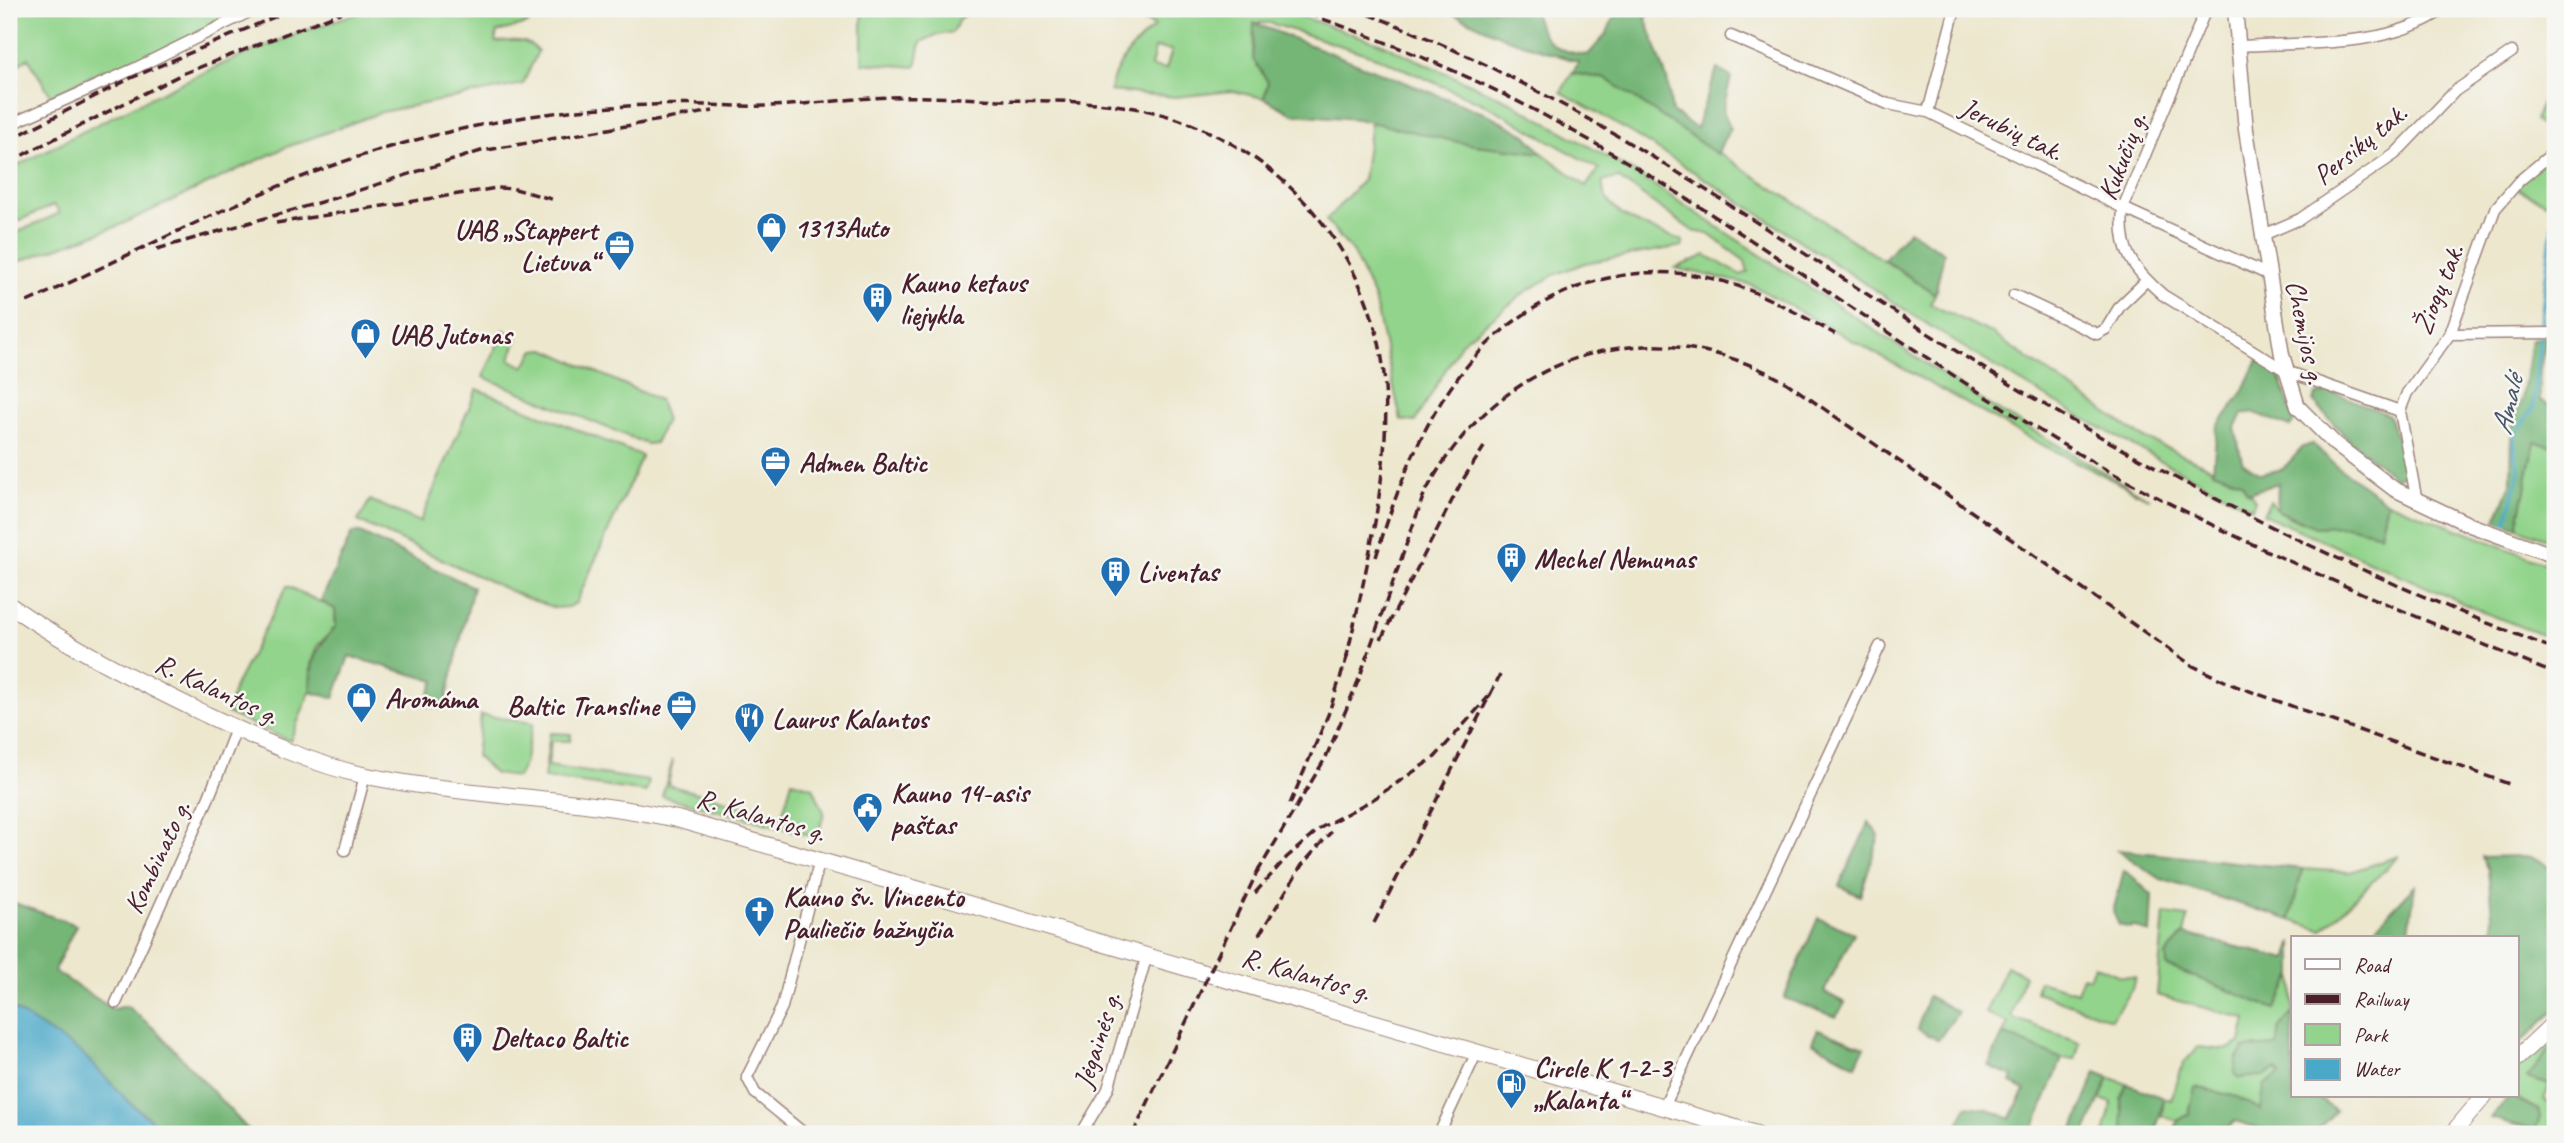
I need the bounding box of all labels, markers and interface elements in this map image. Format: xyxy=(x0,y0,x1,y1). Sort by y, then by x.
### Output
street label: Jerubių tak. xyxy=(1953,88,2069,169)
street label: Persikų tak. xyxy=(2306,95,2415,193)
street label: Kukučių g. xyxy=(2089,107,2155,205)
shop icon: 1313Auto xyxy=(754,210,788,254)
place label: 1313Auto xyxy=(794,210,891,245)
place label: UAB „Stappert Lietuva“ xyxy=(454,212,604,279)
office icon: UAB „Stappert Lietuva“ xyxy=(603,228,637,272)
street label: Žiogų tak. xyxy=(2404,238,2472,339)
place label: Kauno ketaus liejykla xyxy=(900,265,1030,332)
street label: Chemijos g. xyxy=(2278,277,2334,387)
building icon: Kauno ketaus liejykla xyxy=(860,281,894,325)
shop icon: UAB Jutonas xyxy=(349,317,383,361)
place label: UAB Jutonas xyxy=(389,317,514,352)
water label: Amalė xyxy=(2482,366,2534,438)
office icon: Admen Baltic xyxy=(759,445,793,489)
place label: Admen Baltic xyxy=(799,445,929,480)
building icon: Mechel Nemunas xyxy=(1494,541,1528,585)
place label: Mechel Nemunas xyxy=(1534,541,1698,576)
building icon: Liventas xyxy=(1098,554,1132,598)
place label: Liventas xyxy=(1138,554,1221,589)
street label: R. Kalantos g. xyxy=(150,645,285,733)
shop icon: Aromáma xyxy=(345,681,379,725)
place label: Aromáma xyxy=(385,681,480,716)
place label: Baltic Transline xyxy=(507,688,662,723)
office icon: Baltic Transline xyxy=(665,688,699,732)
restaurant icon: Laurus Kalantos xyxy=(732,701,766,745)
place label: Laurus Kalantos xyxy=(772,701,931,736)
place label: Kauno 14-asis paštas xyxy=(891,775,1032,842)
street label: R. Kalantos g. xyxy=(693,780,830,850)
public building icon: Kauno 14-asis paštas xyxy=(851,791,885,835)
street label: Kombinato g. xyxy=(116,794,199,919)
place label: Kauno šv. Vincento Pauliečio bažnyčia xyxy=(783,879,965,947)
church icon: Kauno šv. Vincento Pauliečio bažnyčia xyxy=(743,895,777,939)
legend xyxy=(2291,936,2518,1098)
street label: R. Kalantos g. xyxy=(1238,939,1375,1009)
text: Road xyxy=(2354,952,2393,978)
text: Railway xyxy=(2354,986,2410,1012)
street label: Jėgainės g. xyxy=(1065,987,1129,1094)
building icon: Deltaco Baltic xyxy=(451,1020,485,1064)
place label: Deltaco Baltic xyxy=(491,1020,630,1055)
text: Park xyxy=(2354,1022,2389,1048)
place label: Circle K 1-2-3 „Kalanta“ xyxy=(1534,1050,1674,1117)
text: Water xyxy=(2354,1056,2401,1082)
fuel station icon: Circle K 1-2-3 „Kalanta“ xyxy=(1494,1066,1528,1110)

